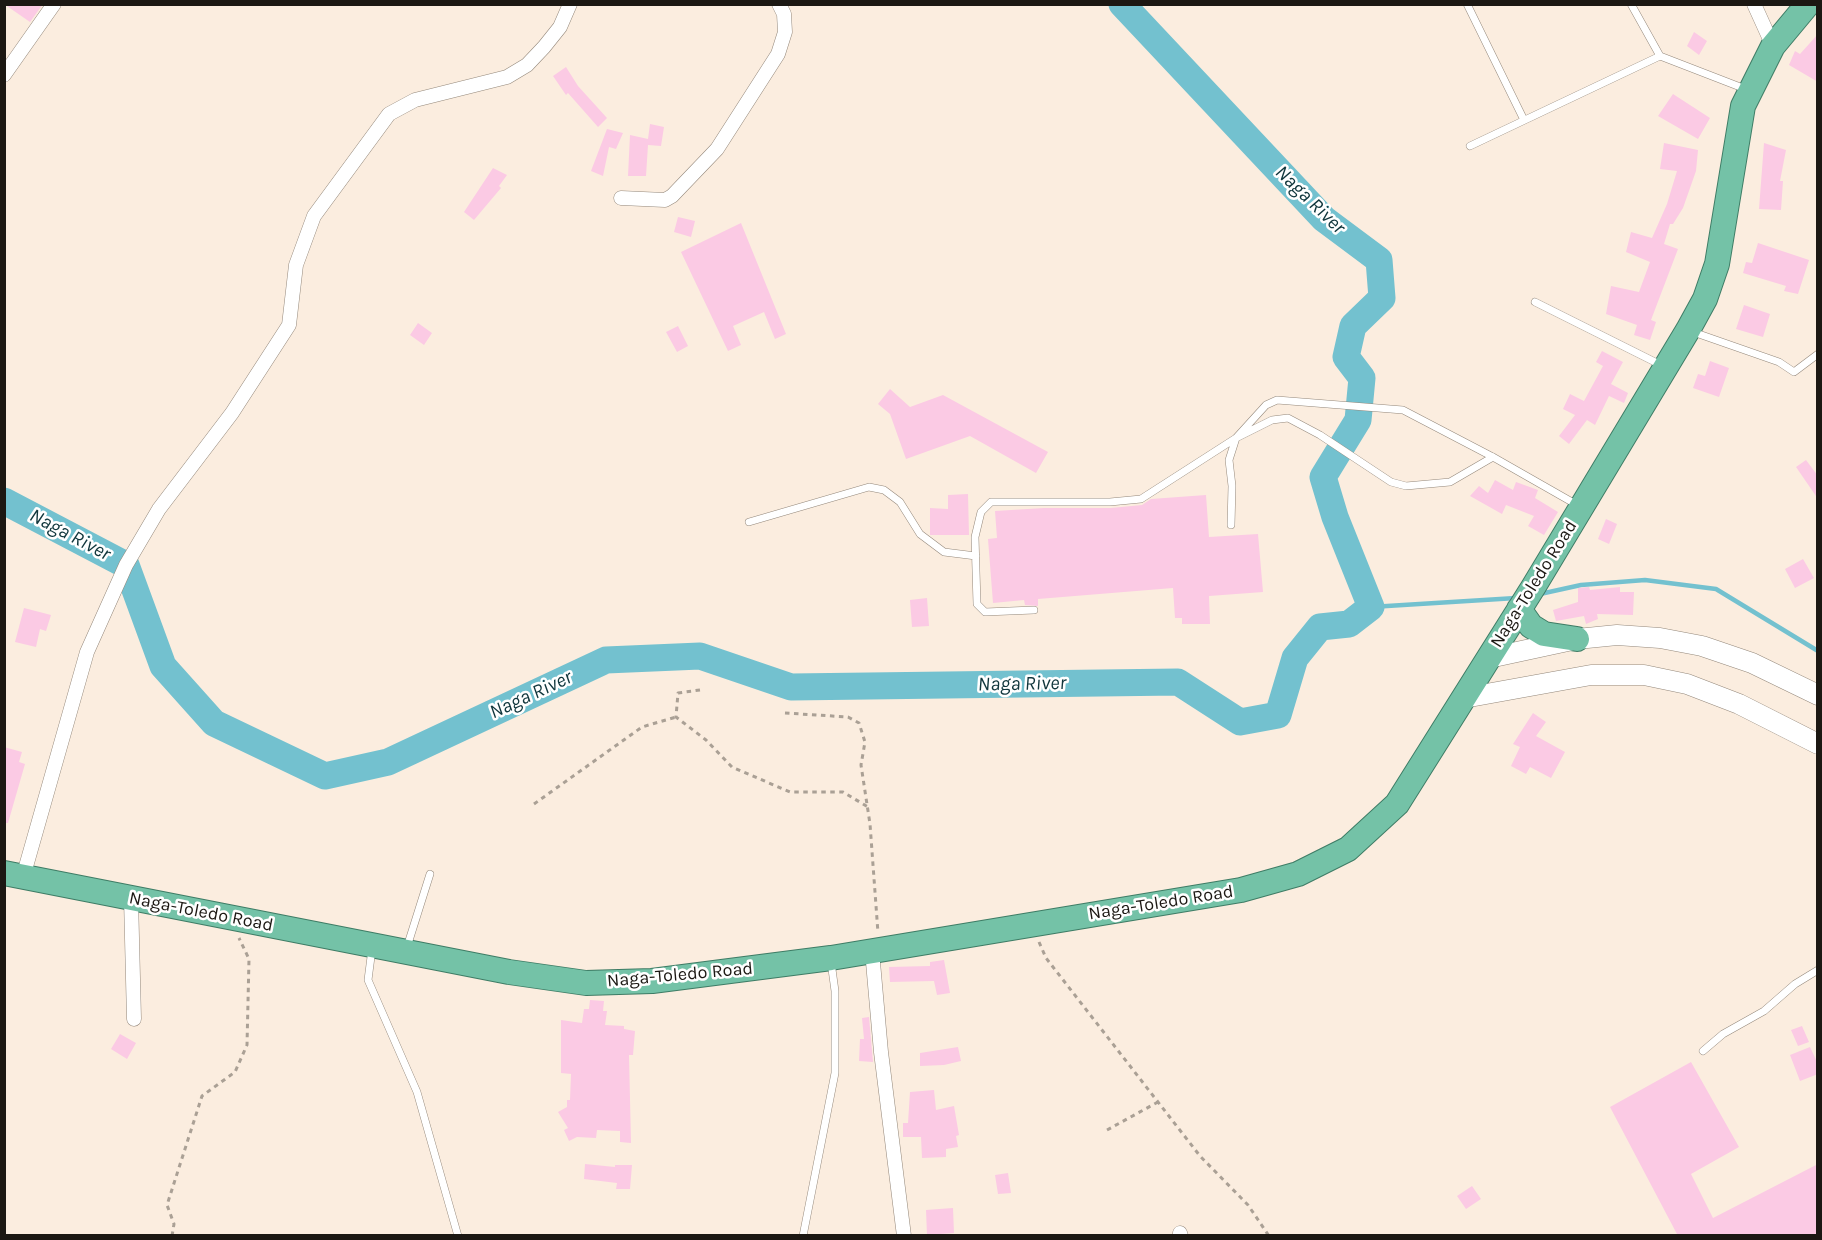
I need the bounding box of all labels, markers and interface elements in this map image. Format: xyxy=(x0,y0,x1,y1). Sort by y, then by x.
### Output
water label: Naga River xyxy=(1270,161,1350,239)
water label: Naga River xyxy=(25,504,115,566)
street label: Naga-Toledo Road xyxy=(1486,516,1582,652)
water label: Naga River xyxy=(486,665,576,725)
water label: Naga River xyxy=(978,671,1066,697)
street label: Naga-Toledo Road xyxy=(1087,881,1235,925)
street label: Naga-Toledo Road xyxy=(127,887,275,937)
street label: Naga-Toledo Road xyxy=(606,958,754,992)

